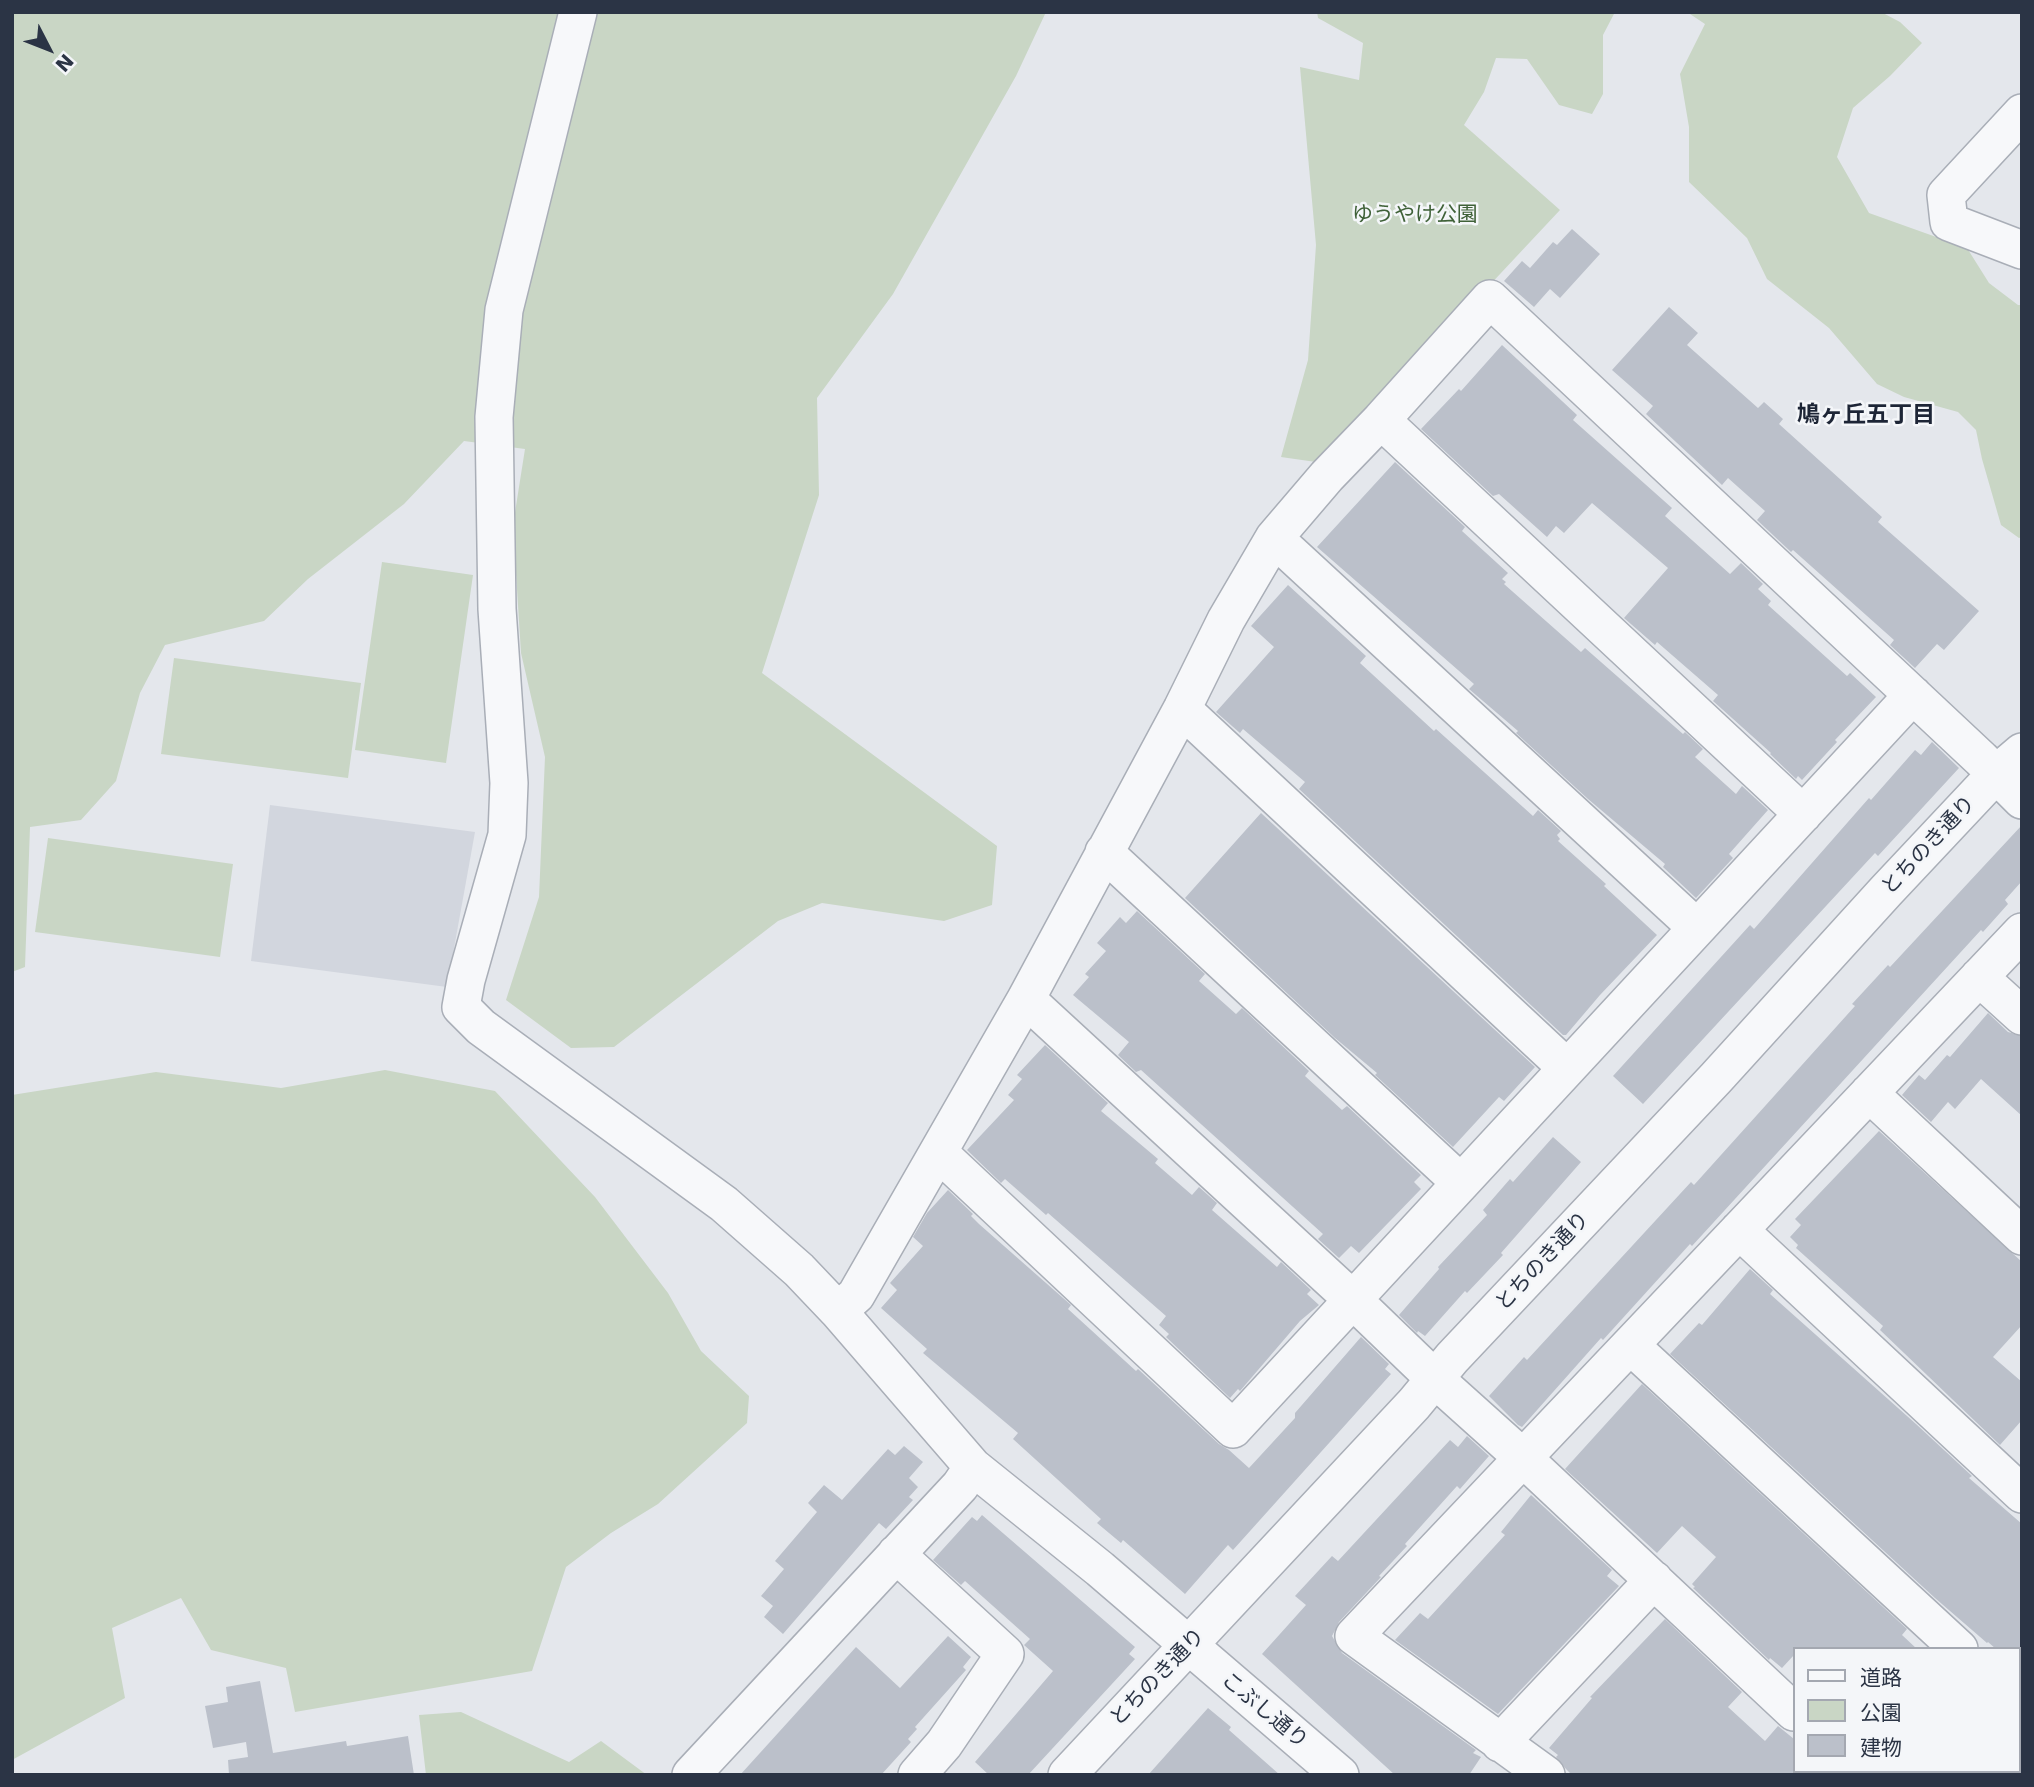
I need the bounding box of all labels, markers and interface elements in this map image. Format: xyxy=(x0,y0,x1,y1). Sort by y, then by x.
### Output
north arrow xyxy=(14,14,84,84)
text: N xyxy=(51,50,78,76)
park label: ゆうやけ公園 xyxy=(1352,203,1478,229)
district label: 鳩ヶ丘五丁目 xyxy=(1797,402,1935,430)
street label: とちのき通り xyxy=(1877,791,1981,901)
street label: とちのき通り xyxy=(1491,1207,1595,1317)
street label: とちのき通り xyxy=(1105,1624,1211,1732)
legend xyxy=(1792,1647,2020,1773)
text: 道路 xyxy=(1860,1666,1902,1690)
street label: こぶし通り xyxy=(1216,1668,1312,1754)
text: 公園 xyxy=(1860,1701,1902,1725)
text: 建物 xyxy=(1860,1736,1902,1760)

